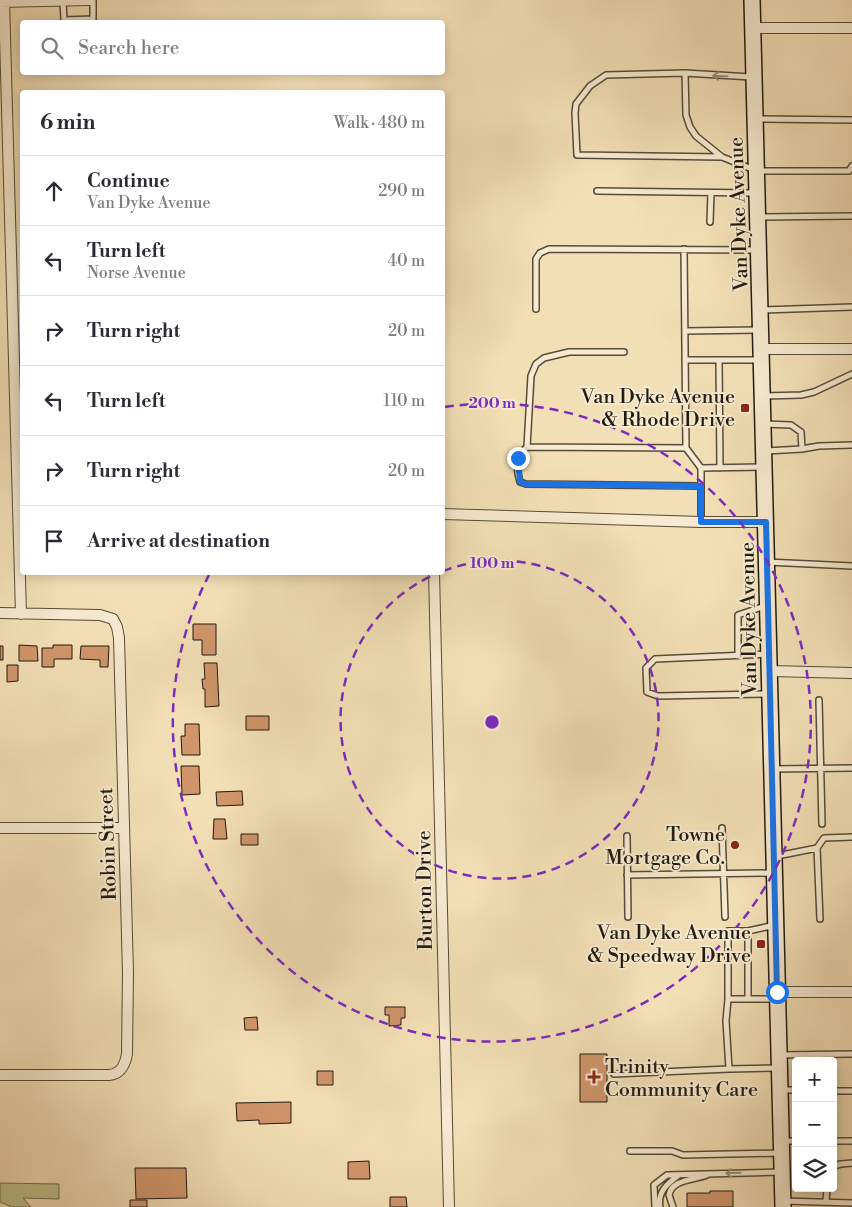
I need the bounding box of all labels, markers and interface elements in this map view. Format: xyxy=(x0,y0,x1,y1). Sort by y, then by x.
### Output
search box xyxy=(20,20,445,75)
icon: search xyxy=(38,34,66,62)
text: Search here xyxy=(78,36,179,60)
one-way arrow xyxy=(712,71,728,80)
text: 6 min xyxy=(40,110,95,136)
text: Walk · 480 m xyxy=(334,113,425,133)
street label: Van Dyke Avenue xyxy=(724,136,755,293)
text: Continue xyxy=(87,169,170,193)
icon: ahead xyxy=(40,177,68,205)
text: 290 m xyxy=(378,181,425,201)
text: Van Dyke Avenue xyxy=(87,193,211,213)
text: Turn left xyxy=(87,239,166,263)
icon: left xyxy=(40,247,68,275)
text: 40 m xyxy=(388,251,425,271)
text: Norse Avenue xyxy=(87,263,186,283)
icon: right xyxy=(40,317,68,345)
text: Turn right xyxy=(87,319,180,343)
text: 20 m xyxy=(388,321,425,341)
place label: Van Dyke Avenue & Rhode Drive xyxy=(580,385,735,433)
icon: left xyxy=(40,387,68,415)
text: Turn left xyxy=(87,389,166,413)
text: 110 m xyxy=(383,391,425,411)
text: 200 m xyxy=(468,394,516,413)
marker: Van Dyke Avenue & Rhode Drive xyxy=(739,402,751,414)
route end xyxy=(507,447,530,470)
icon: right xyxy=(40,457,68,485)
text: Turn right xyxy=(87,459,180,483)
text: 20 m xyxy=(388,461,425,481)
icon: arrive xyxy=(40,527,68,555)
text: Arrive at destination xyxy=(87,529,270,553)
street label: Van Dyke Avenue xyxy=(736,542,763,697)
text: 100 m xyxy=(470,554,515,573)
centre of rings xyxy=(483,713,501,731)
street label: Robin Street xyxy=(94,787,123,901)
place label: Towne Mortgage Co. xyxy=(605,823,725,871)
street label: Burton Drive xyxy=(412,830,439,951)
marker: Towne Mortgage Co. xyxy=(729,839,741,851)
place label: Van Dyke Avenue & Speedway Drive xyxy=(587,921,751,969)
marker: Van Dyke Avenue & Speedway Drive xyxy=(755,938,767,950)
route start xyxy=(766,981,789,1004)
place label: Trinity Community Care xyxy=(605,1055,758,1103)
map controls xyxy=(792,1057,837,1192)
button: + xyxy=(792,1057,837,1102)
marker: Trinity Community Care xyxy=(587,1070,601,1084)
button: − xyxy=(792,1102,837,1147)
button: layers xyxy=(792,1147,837,1192)
one-way arrow xyxy=(725,1168,742,1178)

